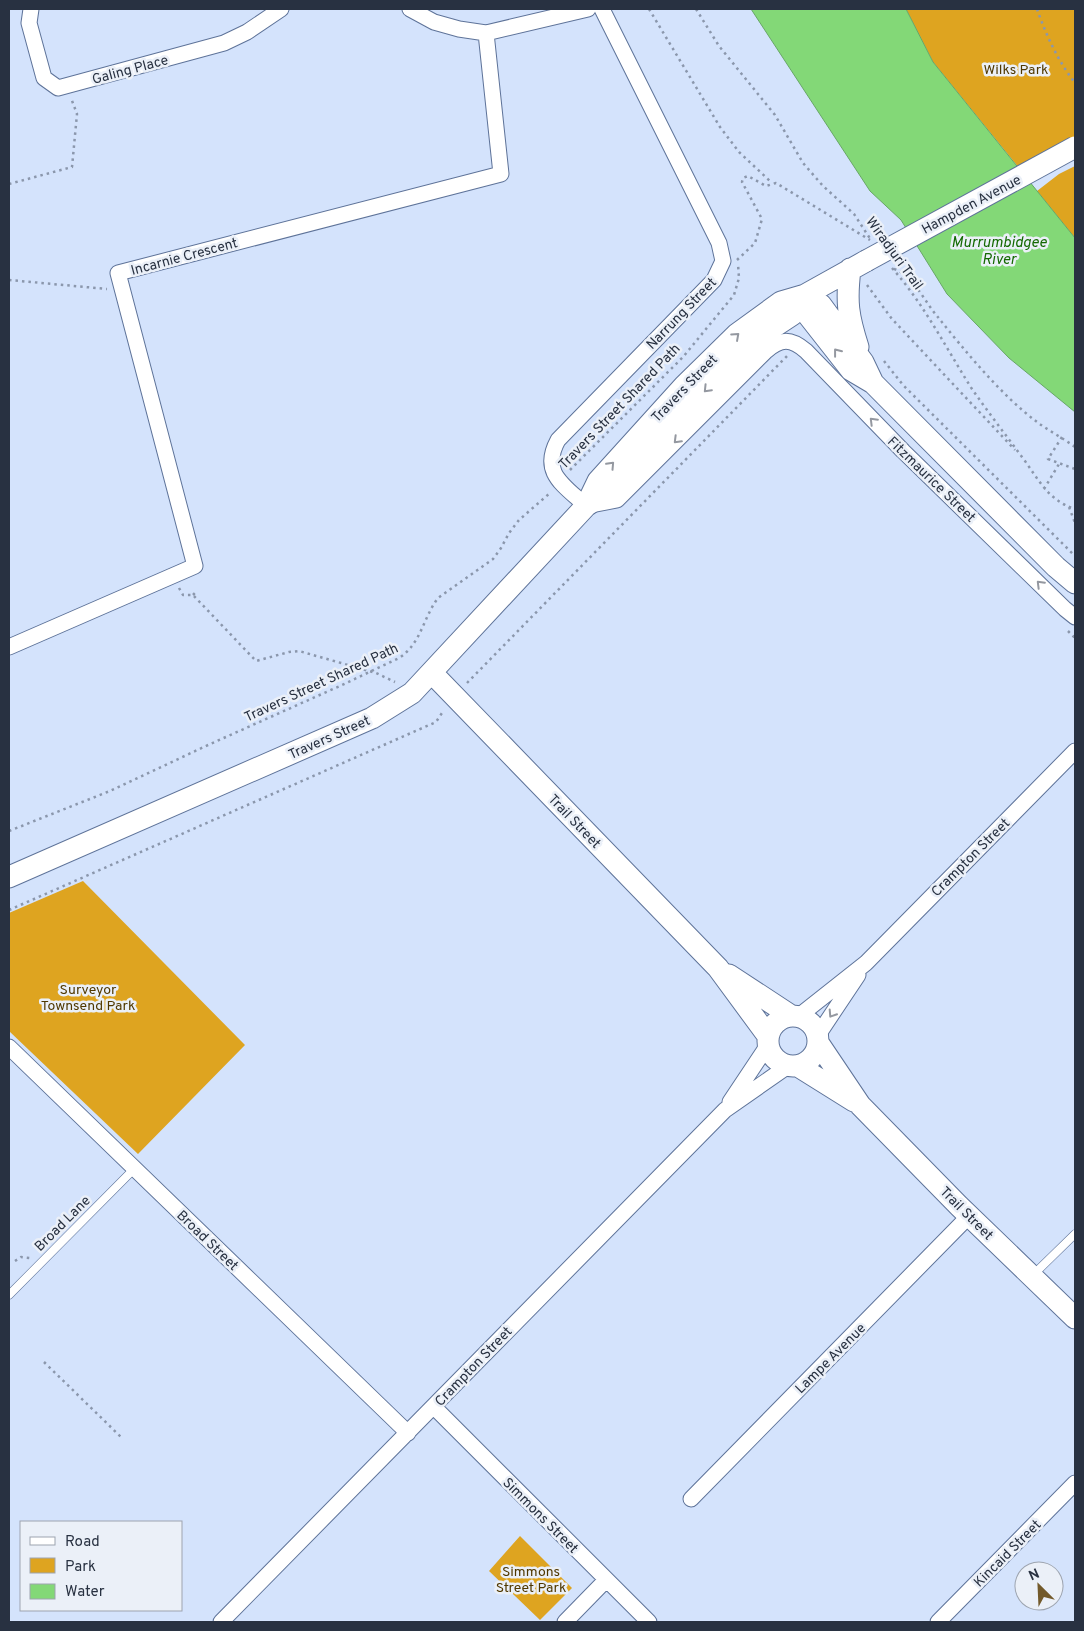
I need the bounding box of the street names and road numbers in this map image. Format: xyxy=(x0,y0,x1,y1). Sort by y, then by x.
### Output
street label: Galing Place xyxy=(90,52,170,89)
street label: Hampden Avenue xyxy=(919,172,1024,239)
street label: Wiradjuri Trail xyxy=(862,214,926,294)
street label: Incarnie Crescent xyxy=(129,235,240,280)
street label: Narrung Street xyxy=(643,275,721,354)
street label: Travers Street Shared Path xyxy=(556,341,684,473)
street label: Travers Street xyxy=(648,352,722,427)
street label: Fitzmaurice Street xyxy=(883,434,979,527)
street label: Travers Street Shared Path xyxy=(242,640,401,727)
street label: Travers Street xyxy=(286,713,373,764)
street label: Trail Street xyxy=(544,791,604,853)
street label: Crampton Street xyxy=(928,815,1014,901)
street label: Trail Street xyxy=(936,1184,996,1244)
street label: Broad Lane xyxy=(32,1193,95,1256)
street label: Broad Street xyxy=(172,1207,241,1275)
street label: Lampe Avenue xyxy=(792,1320,870,1398)
street label: Crampton Street xyxy=(432,1324,516,1410)
street label: Simmons Street xyxy=(499,1475,581,1557)
street label: Kincaid Street xyxy=(971,1517,1045,1591)

